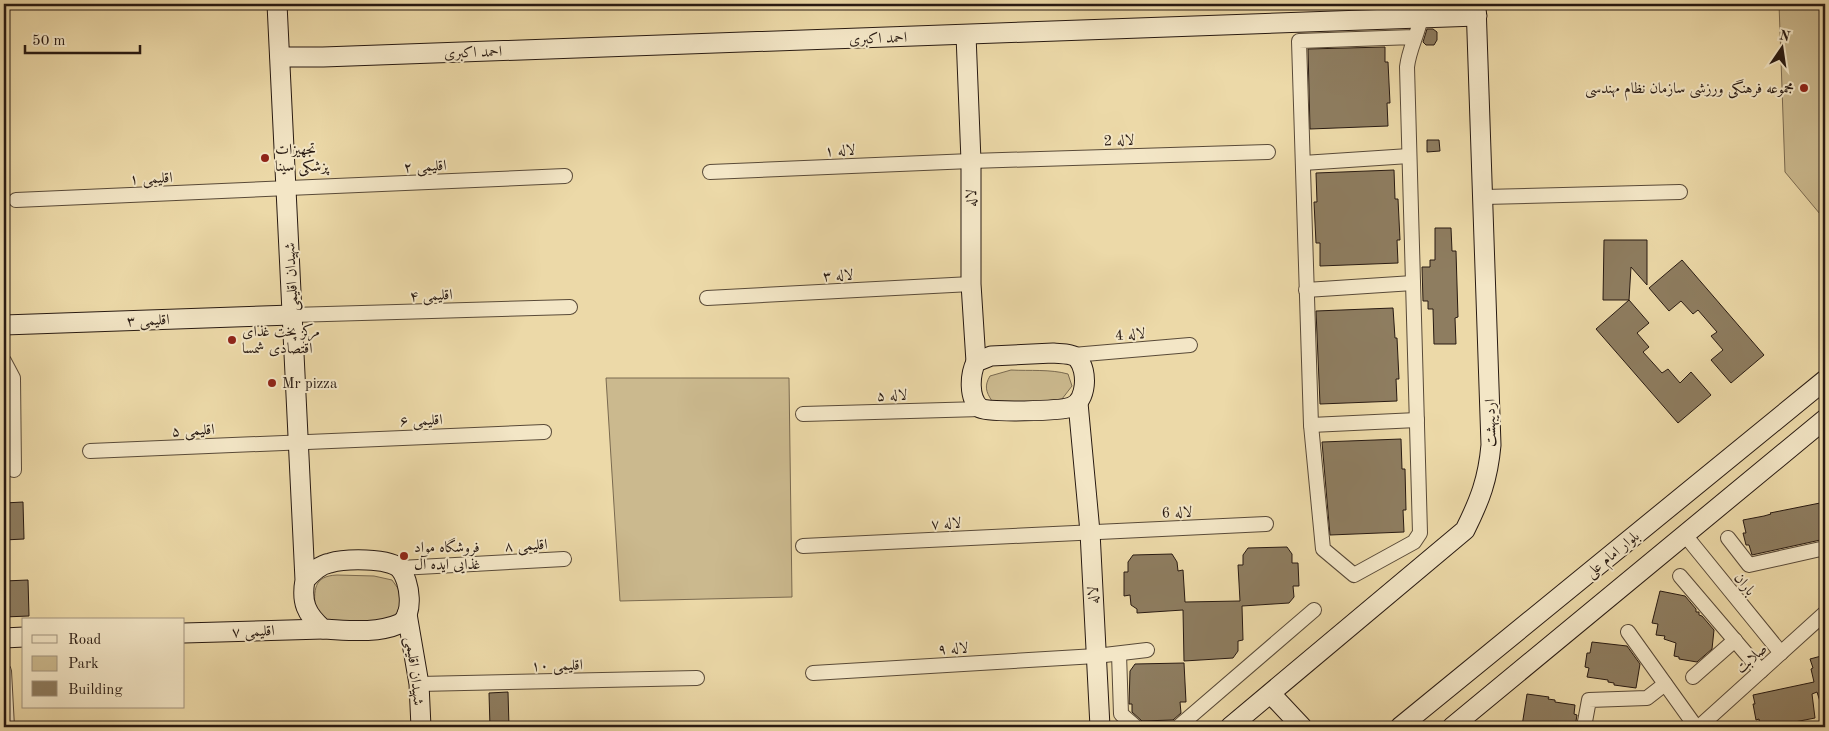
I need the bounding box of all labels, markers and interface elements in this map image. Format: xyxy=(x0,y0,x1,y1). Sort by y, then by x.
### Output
scale bar xyxy=(25,22,140,54)
north arrow xyxy=(1756,22,1806,72)
text: N xyxy=(1778,28,1792,44)
street label: احمد اکبری xyxy=(849,30,907,48)
text: 50 m xyxy=(32,34,66,49)
street label: احمد اکبری xyxy=(444,44,502,62)
place label: مجموعه فرهنگی ورزشی سازمان نظام مهندسی xyxy=(1585,79,1794,101)
marker: مجموعه فرهنگی ورزشی سازمان نظام مهندسی xyxy=(1798,82,1810,94)
street label: لاله 2 xyxy=(1103,133,1135,150)
place label: تجهیزات پزشکی سینا xyxy=(275,142,330,177)
street label: لاله ۱ xyxy=(824,143,856,160)
marker: تجهیزات پزشکی سینا xyxy=(259,152,271,164)
street label: اقلیمی ۲ xyxy=(403,159,447,178)
street label: اقلیمی ۱ xyxy=(129,171,173,190)
street label: لاله xyxy=(965,189,980,207)
street label: شهیدان اقلیمی xyxy=(283,242,304,312)
street label: لاله ۳ xyxy=(822,268,854,285)
street label: اقلیمی ۴ xyxy=(409,288,453,307)
street label: اقلیمی ۳ xyxy=(126,313,170,332)
place label: مرکز پخت غذای اقتصادی شمسا xyxy=(242,323,320,357)
street label: لاله 4 xyxy=(1114,327,1146,344)
marker: مرکز پخت غذای اقتصادی شمسا xyxy=(226,334,238,346)
marker: Mr pizza xyxy=(266,377,278,389)
place label: Mr pizza xyxy=(282,377,338,392)
street label: لاله ۵ xyxy=(876,388,908,405)
street label: اردیبهشت xyxy=(1484,399,1500,447)
street label: اقلیمی ۶ xyxy=(399,413,443,432)
street label: اقلیمی ۵ xyxy=(171,423,215,442)
street label: لاله 6 xyxy=(1161,505,1193,522)
street label: لاله ۷ xyxy=(930,516,962,533)
street label: بلوار امام علی xyxy=(1583,529,1645,584)
place label: فروشگاه مواد غذایی ایده آل xyxy=(414,537,481,574)
street label: اقلیمی ۸ xyxy=(504,538,548,557)
marker: فروشگاه مواد غذایی ایده آل xyxy=(398,550,410,562)
street label: باران xyxy=(1730,571,1757,599)
street label: لاله xyxy=(1087,586,1102,604)
legend xyxy=(22,618,185,708)
street label: اقلیمی ۷ xyxy=(231,624,275,643)
text: Road xyxy=(68,633,102,648)
street label: شهیدان اقلیمی xyxy=(400,636,425,707)
street label: لاله ۹ xyxy=(937,641,969,658)
street label: صلابت xyxy=(1734,641,1770,677)
text: Park xyxy=(68,657,99,672)
street label: اقلیمی ۱۰ xyxy=(531,659,583,676)
text: Building xyxy=(68,683,123,698)

